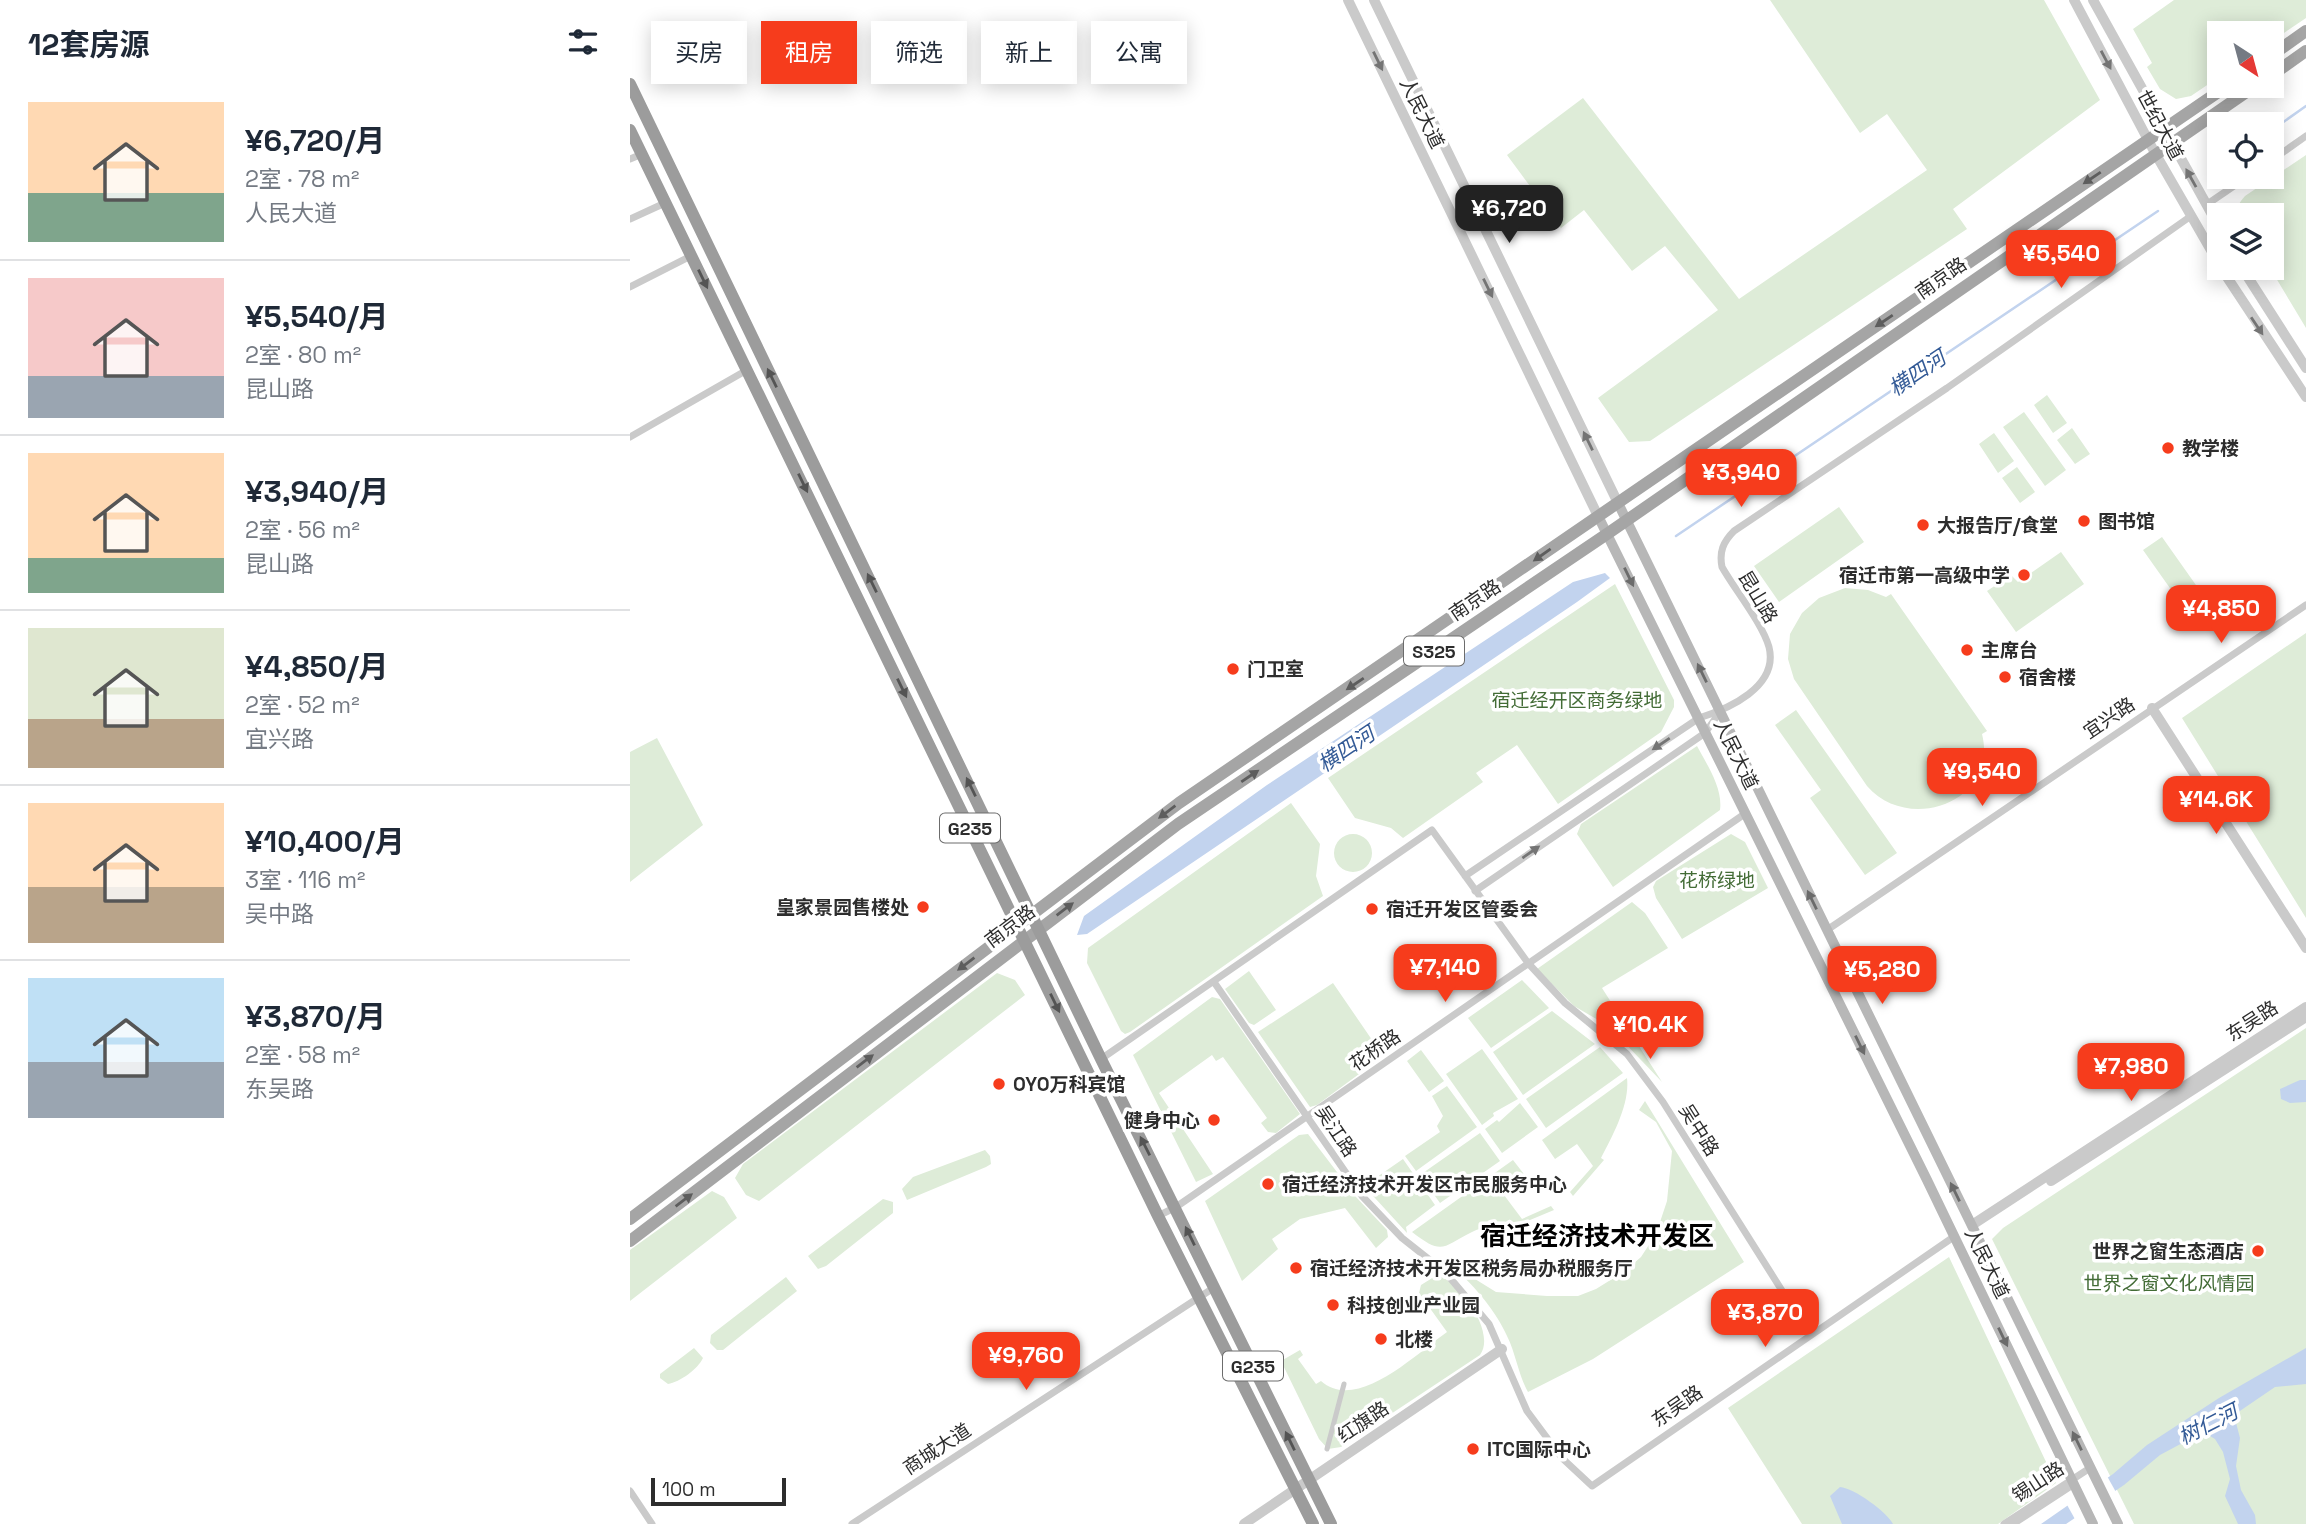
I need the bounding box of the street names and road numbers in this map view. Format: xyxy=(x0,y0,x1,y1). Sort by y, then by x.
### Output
street label: 人民大道 xyxy=(1394,73,1450,153)
street label: 世纪大道 xyxy=(2131,86,2189,164)
street label: 南京路 xyxy=(1910,251,1972,305)
street label: 昆山路 xyxy=(1733,566,1783,628)
street label: 南京路 xyxy=(1444,574,1506,626)
road number: S325 xyxy=(1404,636,1464,666)
street label: 宜兴路 xyxy=(2078,692,2140,744)
street label: 人民大道 xyxy=(1708,714,1764,794)
road number: G235 xyxy=(940,814,1000,842)
street label: 南京路 xyxy=(980,899,1040,953)
street label: 东吴路 xyxy=(2221,995,2283,1047)
street label: 花桥路 xyxy=(1344,1023,1406,1077)
street label: 吴中路 xyxy=(1673,1099,1725,1161)
street label: 吴江路 xyxy=(1310,1100,1362,1162)
street label: 人民大道 xyxy=(1959,1223,2015,1303)
road number: G235 xyxy=(1223,1352,1283,1380)
street label: 东吴路 xyxy=(1646,1379,1708,1433)
street label: 红旗路 xyxy=(1332,1396,1394,1448)
street label: 商城大道 xyxy=(898,1418,976,1480)
street label: 锡山路 xyxy=(2007,1456,2069,1508)

